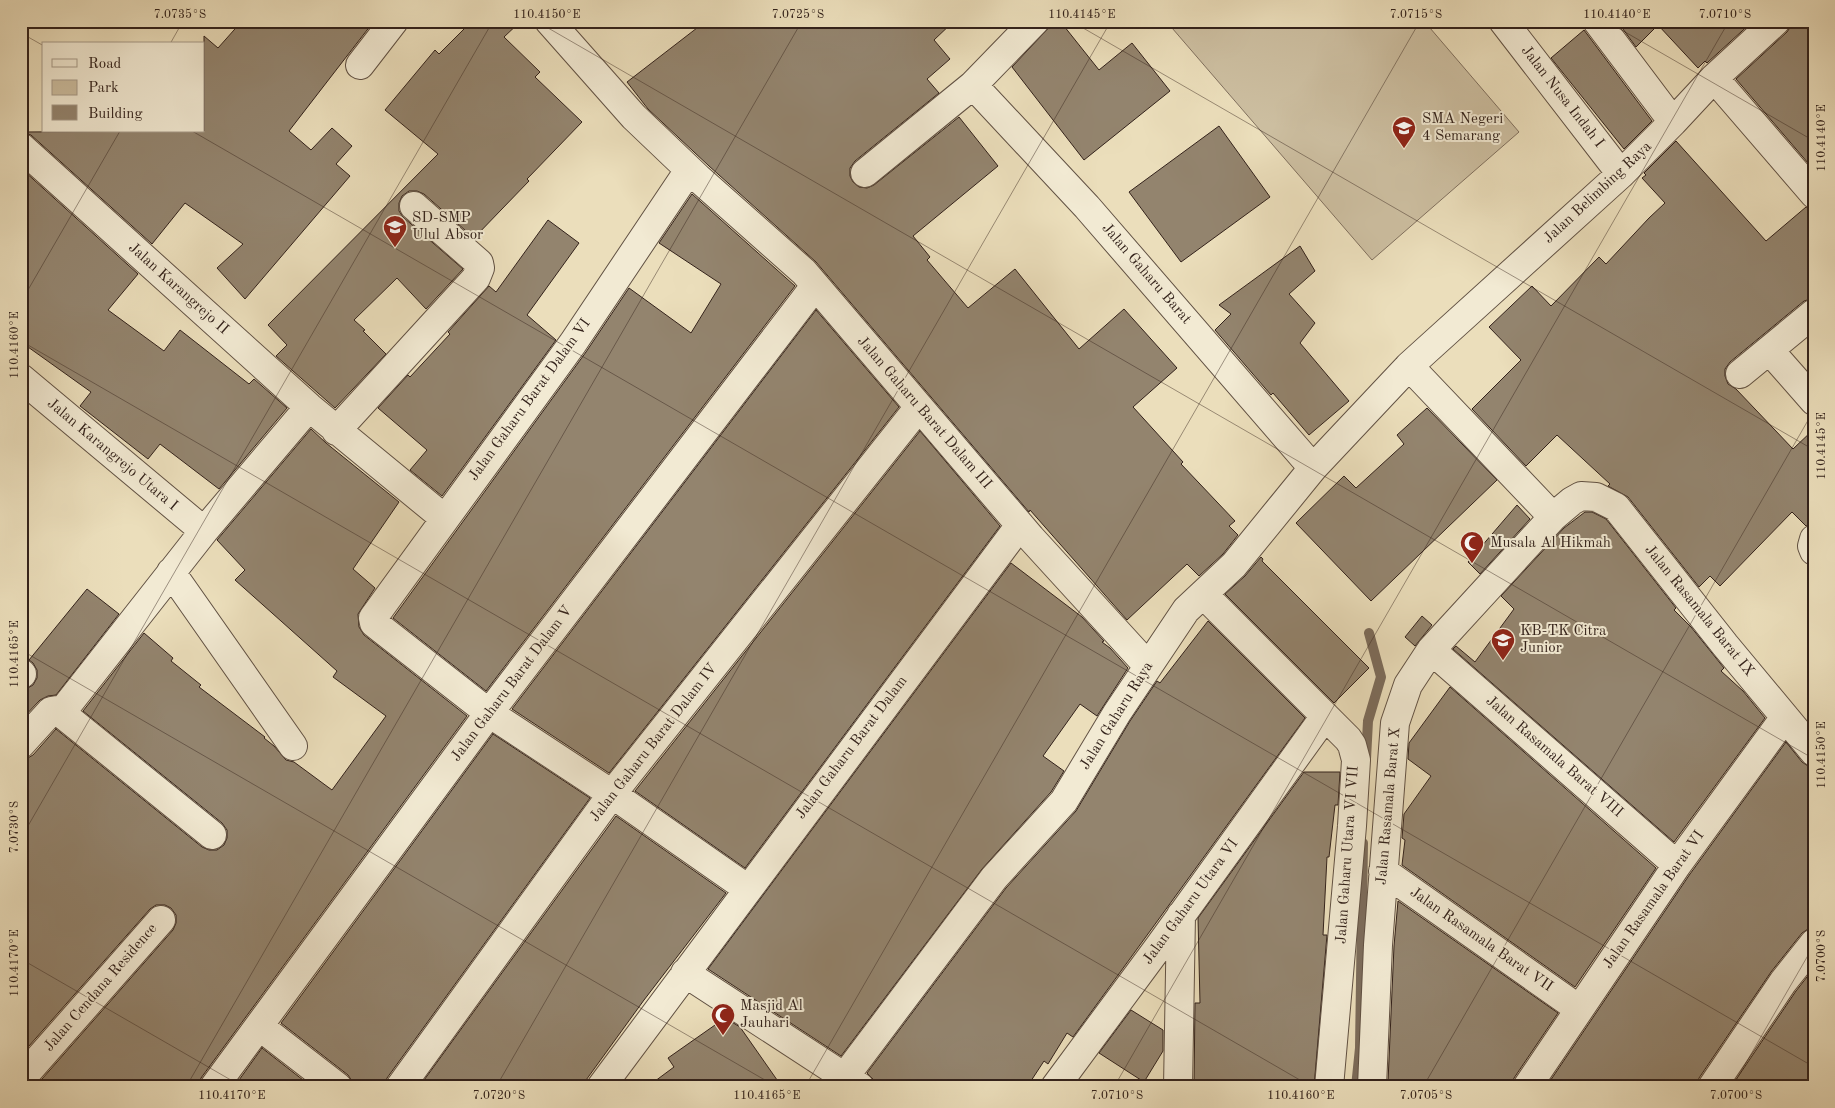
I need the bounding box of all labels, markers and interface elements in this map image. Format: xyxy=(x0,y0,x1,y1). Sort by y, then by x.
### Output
text: 7.0735°S xyxy=(154,8,206,21)
text: 110.4150°E xyxy=(513,8,581,21)
text: 7.0725°S xyxy=(772,8,824,21)
text: 110.4145°E xyxy=(1048,8,1116,21)
text: 7.0715°S xyxy=(1390,8,1442,21)
text: 110.4140°E xyxy=(1583,9,1651,21)
text: 7.0710°S xyxy=(1699,9,1751,21)
legend xyxy=(42,42,205,132)
street label: Jalan Nusa Indah I xyxy=(1518,43,1606,151)
text: Road xyxy=(88,57,122,72)
text: Park xyxy=(88,81,119,96)
text: 110.4140°E xyxy=(1816,104,1828,172)
text: Building xyxy=(88,107,143,122)
place label: SMA Negeri 4 Semarang xyxy=(1422,112,1503,144)
school or university icon: SMA Negeri 4 Semarang xyxy=(1391,115,1417,149)
street label: Jalan Belimbing Raya xyxy=(1541,139,1655,247)
place label: SD-SMP Ulul Absor xyxy=(412,211,483,243)
school or university icon: SD-SMP Ulul Absor xyxy=(382,214,408,248)
street label: Jalan Gaharu Barat xyxy=(1098,221,1194,327)
street label: Jalan Karangrejo II xyxy=(125,240,231,338)
text: 110.4160°E xyxy=(9,311,21,379)
street label: Jalan Gaharu Barat Dalam VI xyxy=(466,316,594,484)
street label: Jalan Gaharu Barat Dalam III xyxy=(854,334,994,492)
street label: Jalan Karangrejo Utara I xyxy=(44,396,180,514)
text: 110.4145°E xyxy=(1815,412,1828,480)
mosque icon: Musala Al Hikmah xyxy=(1459,530,1485,564)
place label: Musala Al Hikmah xyxy=(1490,536,1611,551)
street label: Jalan Rasamala Barat IX xyxy=(1641,542,1757,680)
street label: Jalan Gaharu Barat Dalam V xyxy=(449,603,576,765)
text: 110.4165°E xyxy=(8,620,21,688)
place label: KB-TK Citra Junior xyxy=(1520,624,1607,656)
school or university icon: KB-TK Citra Junior xyxy=(1490,627,1516,661)
street label: Jalan Gaharu Raya xyxy=(1078,659,1157,773)
street label: Jalan Gaharu Barat Dalam IV xyxy=(588,661,721,825)
street label: Jalan Gaharu Barat Dalam xyxy=(793,674,911,822)
street label: Jalan Rasamala Barat VIII xyxy=(1483,693,1626,821)
text: 110.4150°E xyxy=(1815,721,1828,789)
street label: Jalan Rasamala Barat X xyxy=(1375,726,1403,886)
street label: Jalan Gaharu Utara VI VII xyxy=(1334,765,1362,945)
text: 7.0730°S xyxy=(9,801,21,853)
street label: Jalan Rasamala Barat VI xyxy=(1601,828,1707,972)
street label: Jalan Gaharu Utara VI xyxy=(1141,836,1242,968)
street label: Jalan Rasamala Barat VII xyxy=(1407,885,1555,995)
street label: Jalan Cendana Residence xyxy=(42,921,160,1055)
text: 110.4170°E xyxy=(9,929,21,997)
text: 7.0700°S xyxy=(1816,930,1828,982)
place label: Masjid Al Jauhari xyxy=(740,999,803,1031)
mosque icon: Masjid Al Jauhari xyxy=(710,1002,736,1036)
text: 110.4165°E xyxy=(733,1089,801,1102)
text: 7.0705°S xyxy=(1400,1089,1452,1102)
text: 110.4170°E xyxy=(198,1090,266,1102)
text: 7.0720°S xyxy=(473,1090,525,1102)
text: 7.0710°S xyxy=(1091,1090,1143,1102)
text: 110.4160°E xyxy=(1267,1090,1335,1102)
text: 7.0700°S xyxy=(1710,1090,1762,1102)

